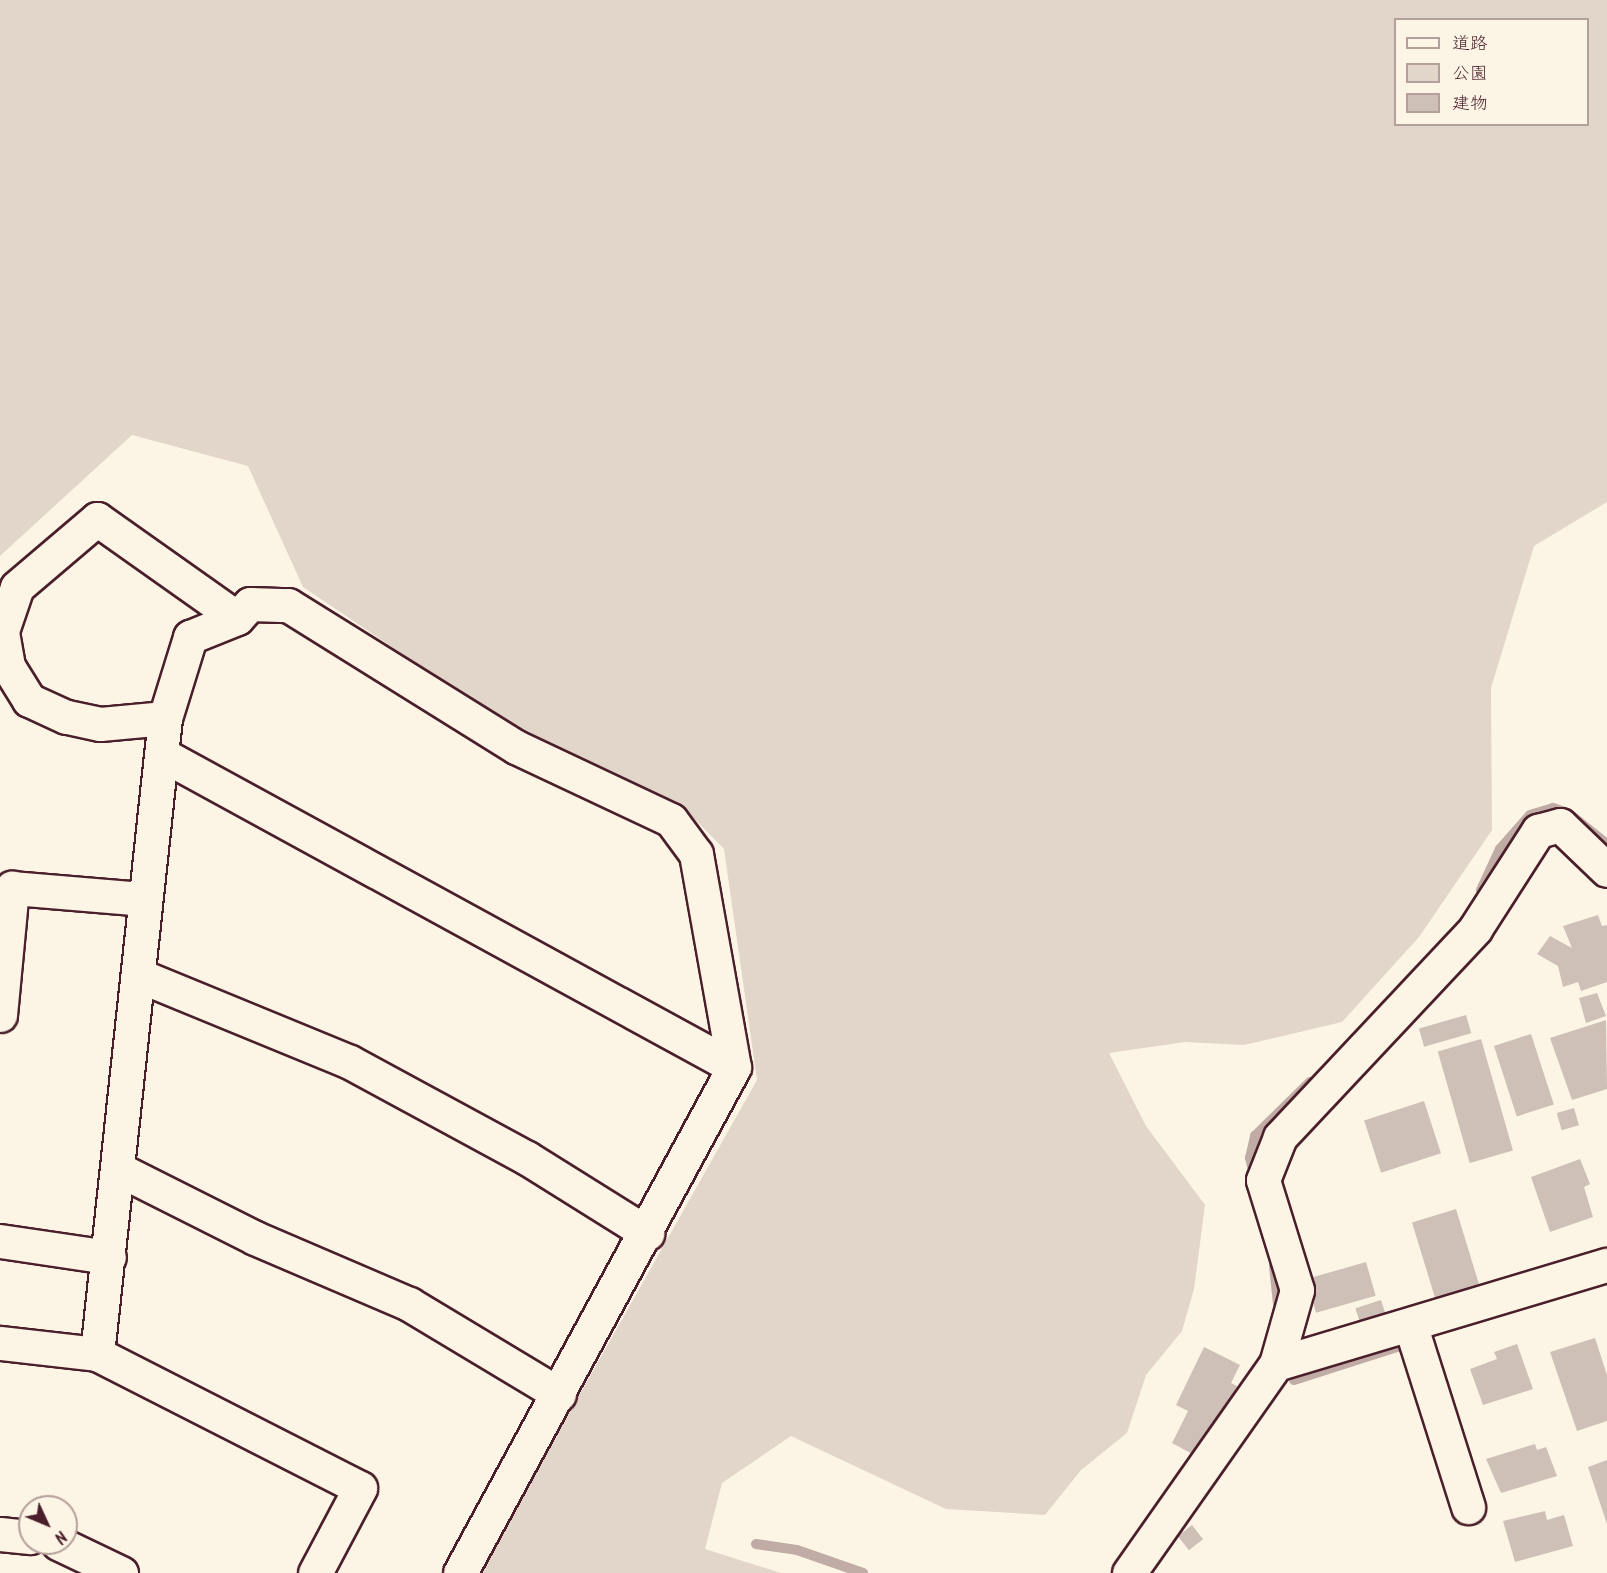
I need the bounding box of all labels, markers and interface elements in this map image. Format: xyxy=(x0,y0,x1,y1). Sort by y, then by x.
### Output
legend xyxy=(1394,18,1589,126)
text: 道路 xyxy=(1452,30,1488,59)
text: 公園 xyxy=(1452,60,1488,89)
text: 建物 xyxy=(1452,90,1488,119)
north arrow xyxy=(18,1495,78,1555)
text: N xyxy=(47,1524,72,1549)

